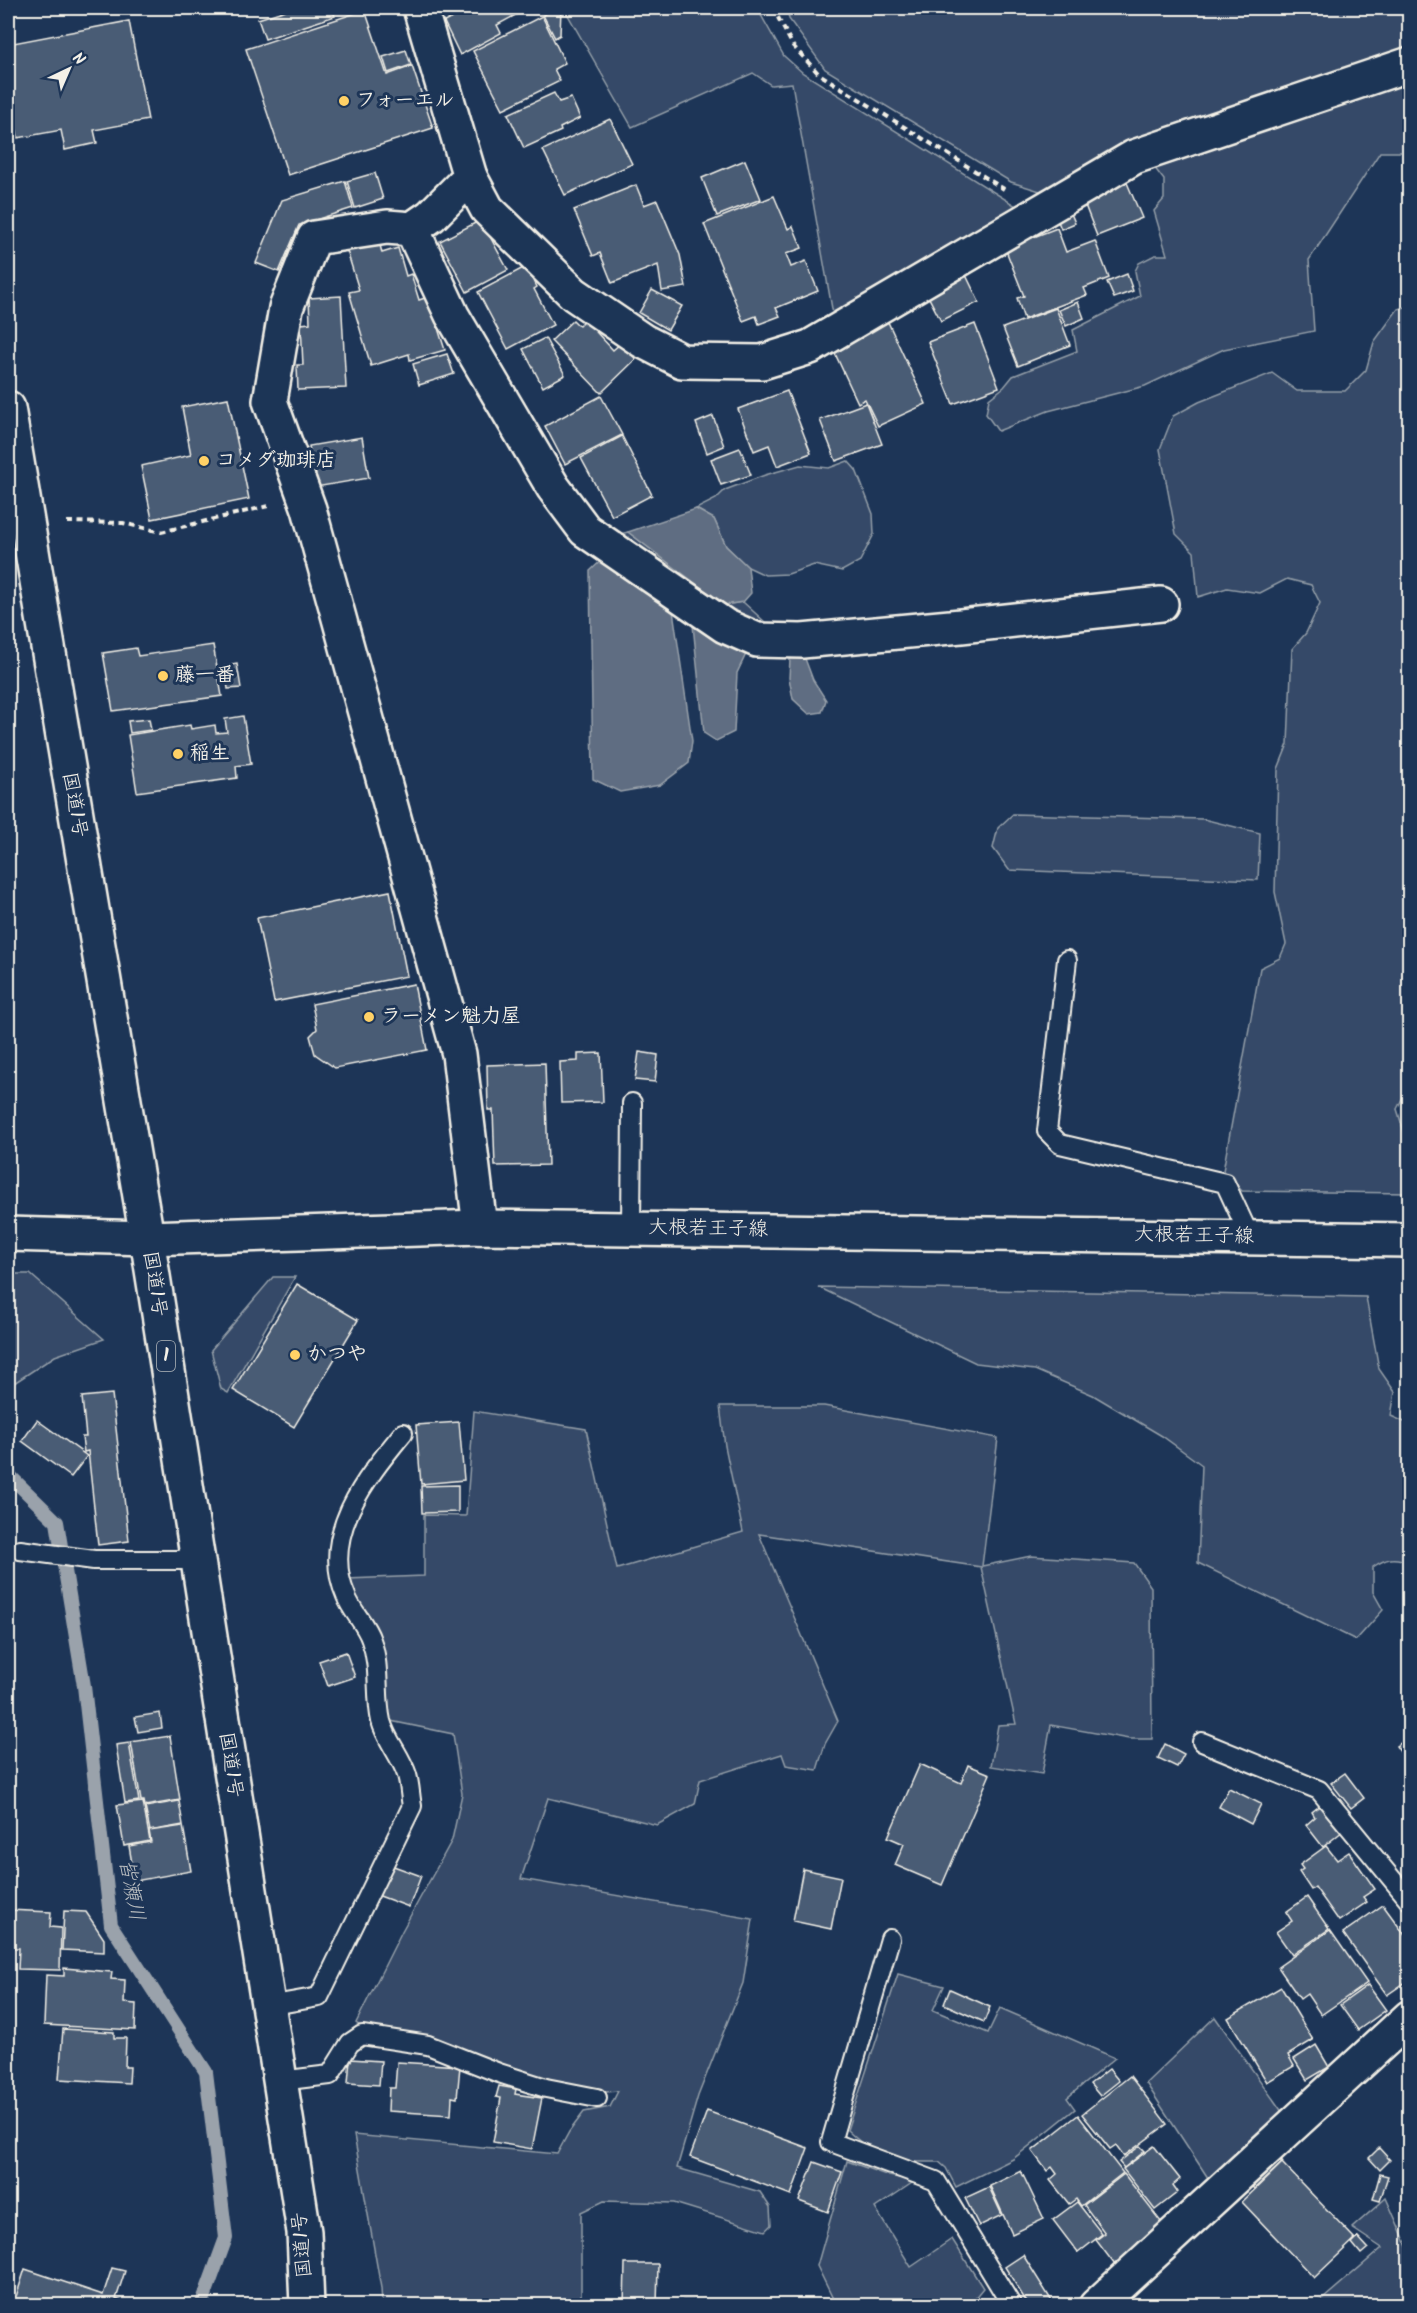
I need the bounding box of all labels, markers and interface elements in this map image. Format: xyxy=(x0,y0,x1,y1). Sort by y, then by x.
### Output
north arrow xyxy=(39,39,99,99)
text: N xyxy=(66,47,91,72)
place label: フォーエル xyxy=(356,85,454,117)
marker: フォーエル xyxy=(337,94,351,108)
place label: コメダ珈琲店 xyxy=(216,445,336,477)
marker: コメダ珈琲店 xyxy=(197,454,211,468)
place label: 藤一番 xyxy=(175,660,235,692)
marker: 藤一番 xyxy=(156,669,170,683)
place label: 稲生 xyxy=(190,738,230,770)
marker: 稲生 xyxy=(171,747,185,761)
street label: 国道1号 xyxy=(52,770,96,840)
place label: ラーメン魁力屋 xyxy=(381,1001,521,1033)
marker: ラーメン魁力屋 xyxy=(362,1010,376,1024)
street label: 大根若王子線 xyxy=(648,1212,768,1246)
street label: 大根若王子線 xyxy=(1134,1219,1254,1253)
street label: 国道1号 xyxy=(133,1249,175,1319)
place label: かつや xyxy=(307,1339,367,1371)
road number: 1 xyxy=(157,1341,175,1371)
marker: かつや xyxy=(288,1348,302,1362)
street label: 国道1号 xyxy=(209,1730,251,1800)
water label: 皆瀬川 xyxy=(109,1856,153,1924)
street label: 国道1号 xyxy=(284,2211,322,2279)

